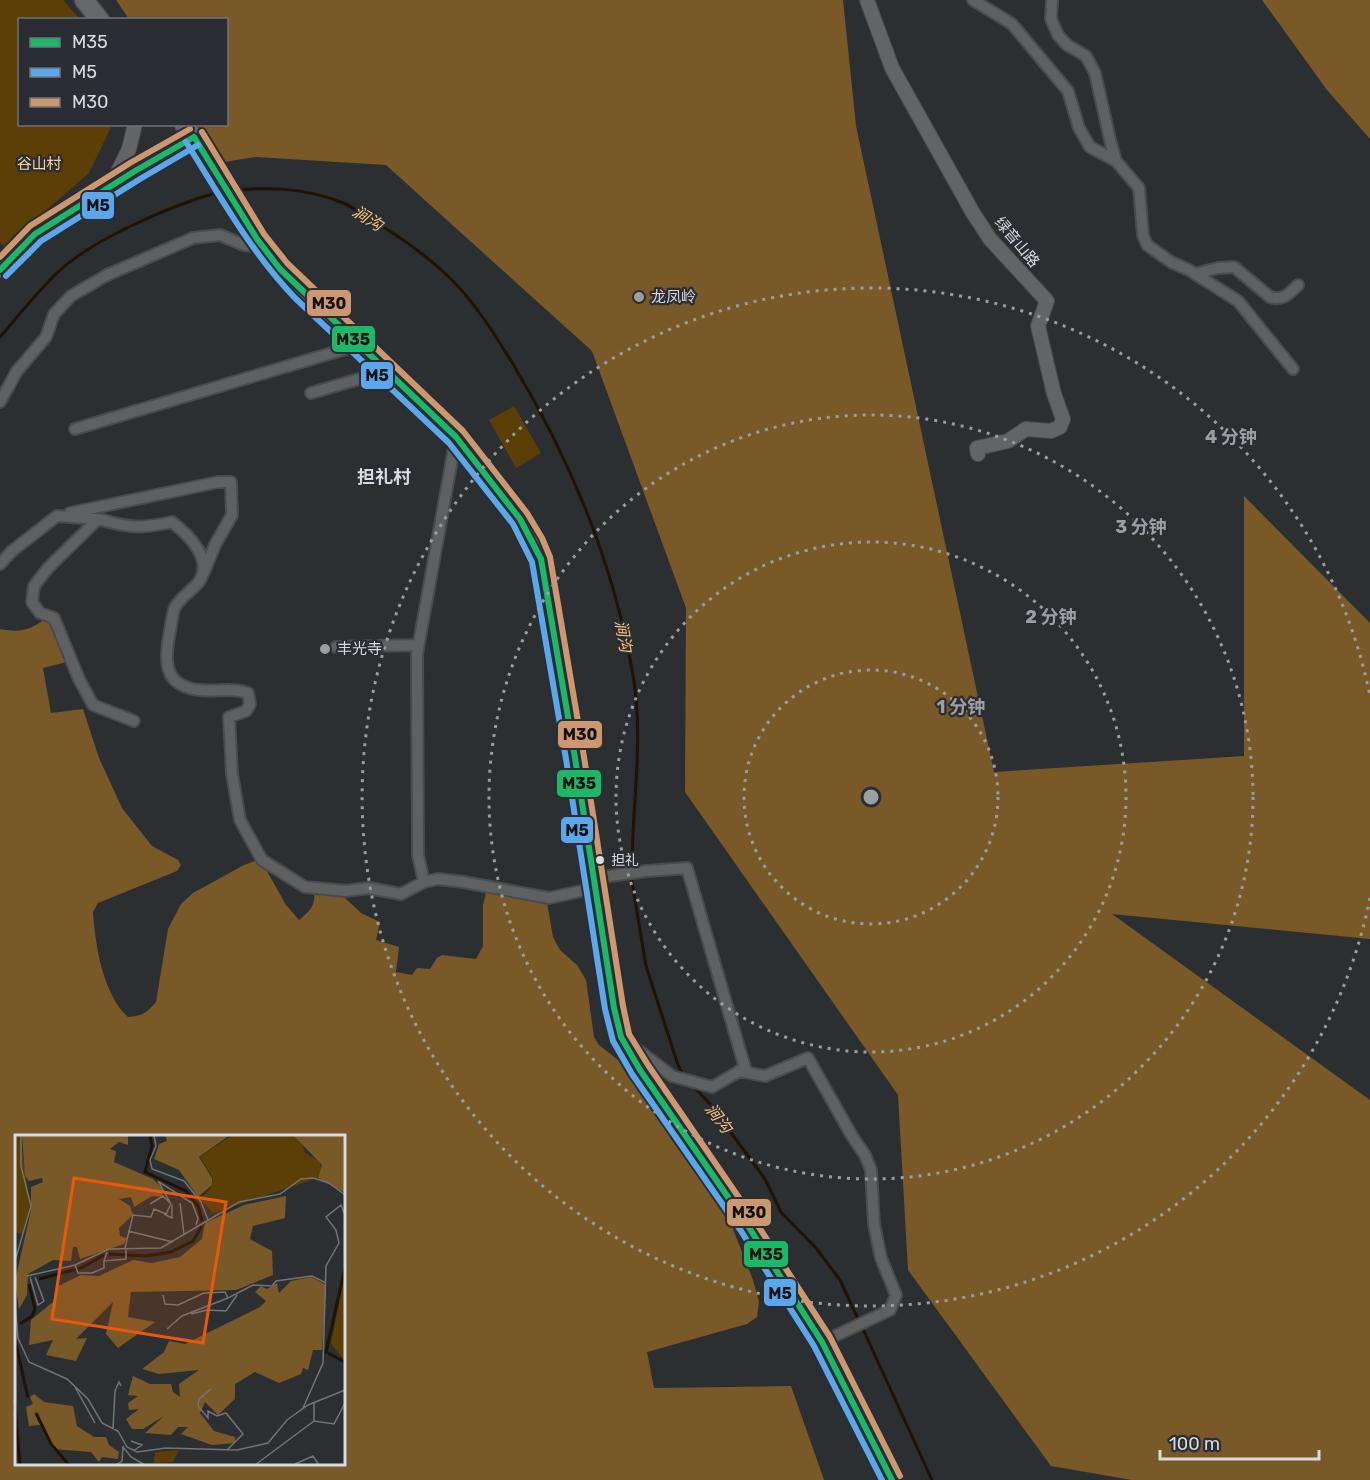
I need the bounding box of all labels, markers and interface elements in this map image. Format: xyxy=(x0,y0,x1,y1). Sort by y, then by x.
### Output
legend xyxy=(18,18,228,126)
text: M35 xyxy=(72,31,108,53)
text: M5 xyxy=(72,61,97,83)
text: M30 xyxy=(72,91,109,113)
park label: 谷山村 xyxy=(16,155,62,173)
line badge: M5 xyxy=(81,191,115,220)
text: M5 xyxy=(86,196,110,215)
water label: 涧沟 xyxy=(349,202,388,236)
street label: 绿音山路 xyxy=(991,213,1043,271)
place label: 龙凤岭 xyxy=(651,288,696,306)
line badge: M30 xyxy=(306,289,352,317)
marker: 龙凤岭 xyxy=(632,290,646,304)
text: M30 xyxy=(312,294,346,313)
line badge: M35 xyxy=(331,325,376,353)
text: M35 xyxy=(336,330,370,349)
line badge: M5 xyxy=(360,361,394,390)
text: M5 xyxy=(365,366,389,385)
text: 4 分钟 xyxy=(1205,426,1257,448)
district label: 担礼村 xyxy=(357,466,411,488)
text: 3 分钟 xyxy=(1115,516,1167,538)
text: 2 分钟 xyxy=(1025,606,1077,628)
water label: 涧沟 xyxy=(611,619,636,655)
place label: 丰光寺 xyxy=(337,640,382,658)
marker: 丰光寺 xyxy=(318,642,332,656)
text: 1 分钟 xyxy=(937,696,985,718)
line badge: M30 xyxy=(557,720,603,749)
text: M30 xyxy=(563,725,597,744)
line badge: M35 xyxy=(556,769,602,798)
text: M35 xyxy=(562,774,596,793)
centre of rings xyxy=(861,787,881,807)
line badge: M5 xyxy=(560,816,594,844)
text: M5 xyxy=(565,821,589,840)
place label: 担礼 xyxy=(611,852,639,869)
marker: 担礼 xyxy=(594,854,606,866)
water label: 涧沟 xyxy=(701,1100,737,1138)
inset map xyxy=(15,1135,345,1465)
line badge: M30 xyxy=(726,1198,772,1227)
text: M30 xyxy=(732,1203,766,1222)
line badge: M35 xyxy=(743,1240,789,1268)
text: M35 xyxy=(749,1245,783,1264)
line badge: M5 xyxy=(763,1278,797,1307)
text: M5 xyxy=(768,1284,792,1303)
scale bar xyxy=(1160,1423,1319,1461)
text: 100 m xyxy=(1169,1433,1220,1455)

